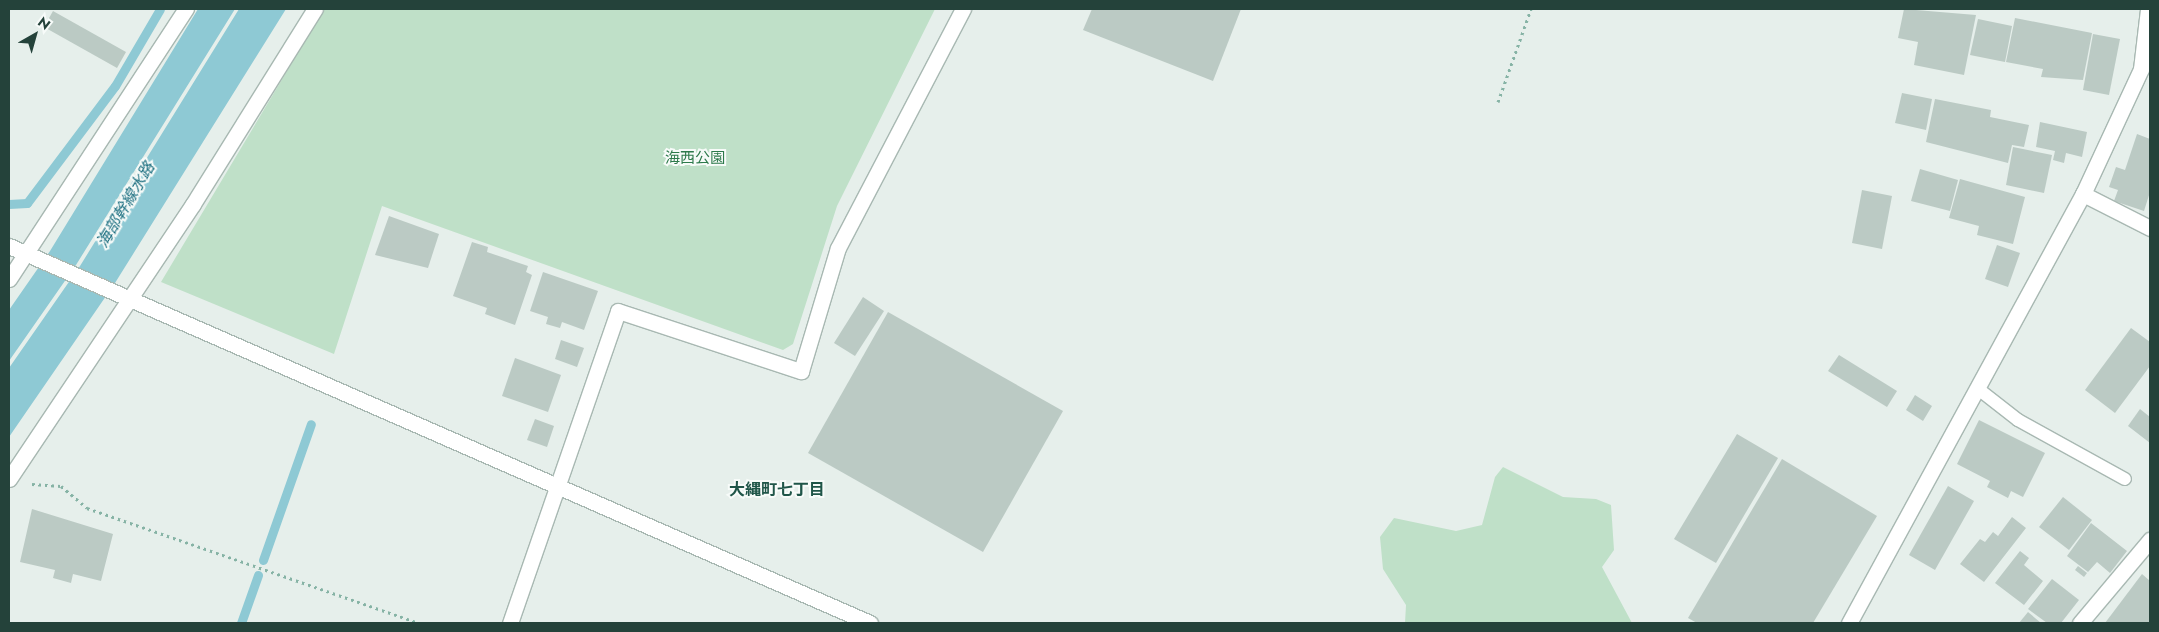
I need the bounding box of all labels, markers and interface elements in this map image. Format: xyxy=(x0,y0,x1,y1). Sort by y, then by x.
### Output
north arrow xyxy=(10,10,60,60)
text: N xyxy=(34,12,55,34)
park label: 海西公園 xyxy=(665,150,725,168)
water label: 海部幹線水路 xyxy=(93,159,159,251)
district label: 大縄町七丁目 xyxy=(729,480,825,500)

